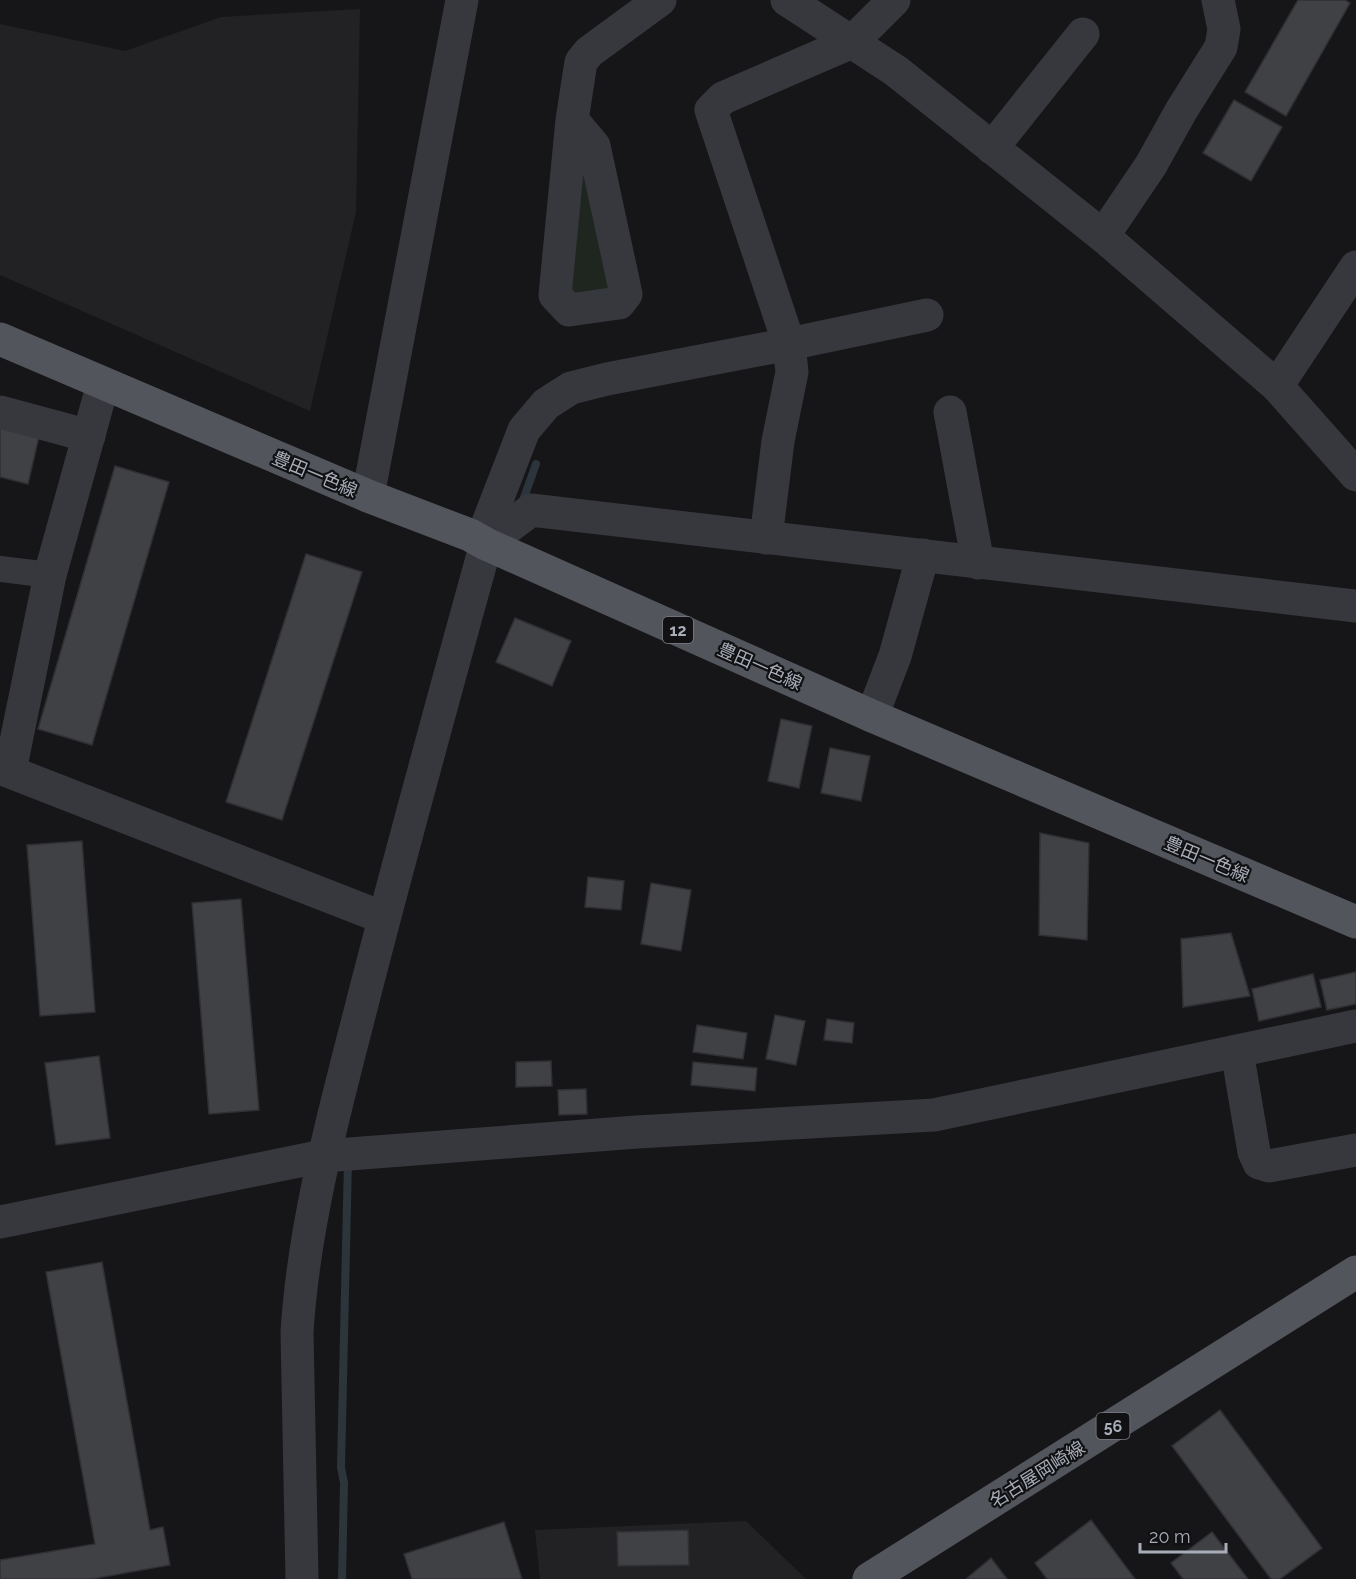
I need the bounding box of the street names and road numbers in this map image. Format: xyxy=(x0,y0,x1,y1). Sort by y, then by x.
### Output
street label: 豊田一色線 xyxy=(269,447,361,501)
road number: 12 xyxy=(663,617,693,643)
street label: 豊田一色線 xyxy=(715,638,805,694)
street label: 豊田一色線 xyxy=(1161,832,1253,886)
road number: 56 xyxy=(1096,1413,1130,1439)
street label: 名古屋岡崎線 xyxy=(986,1436,1088,1512)

